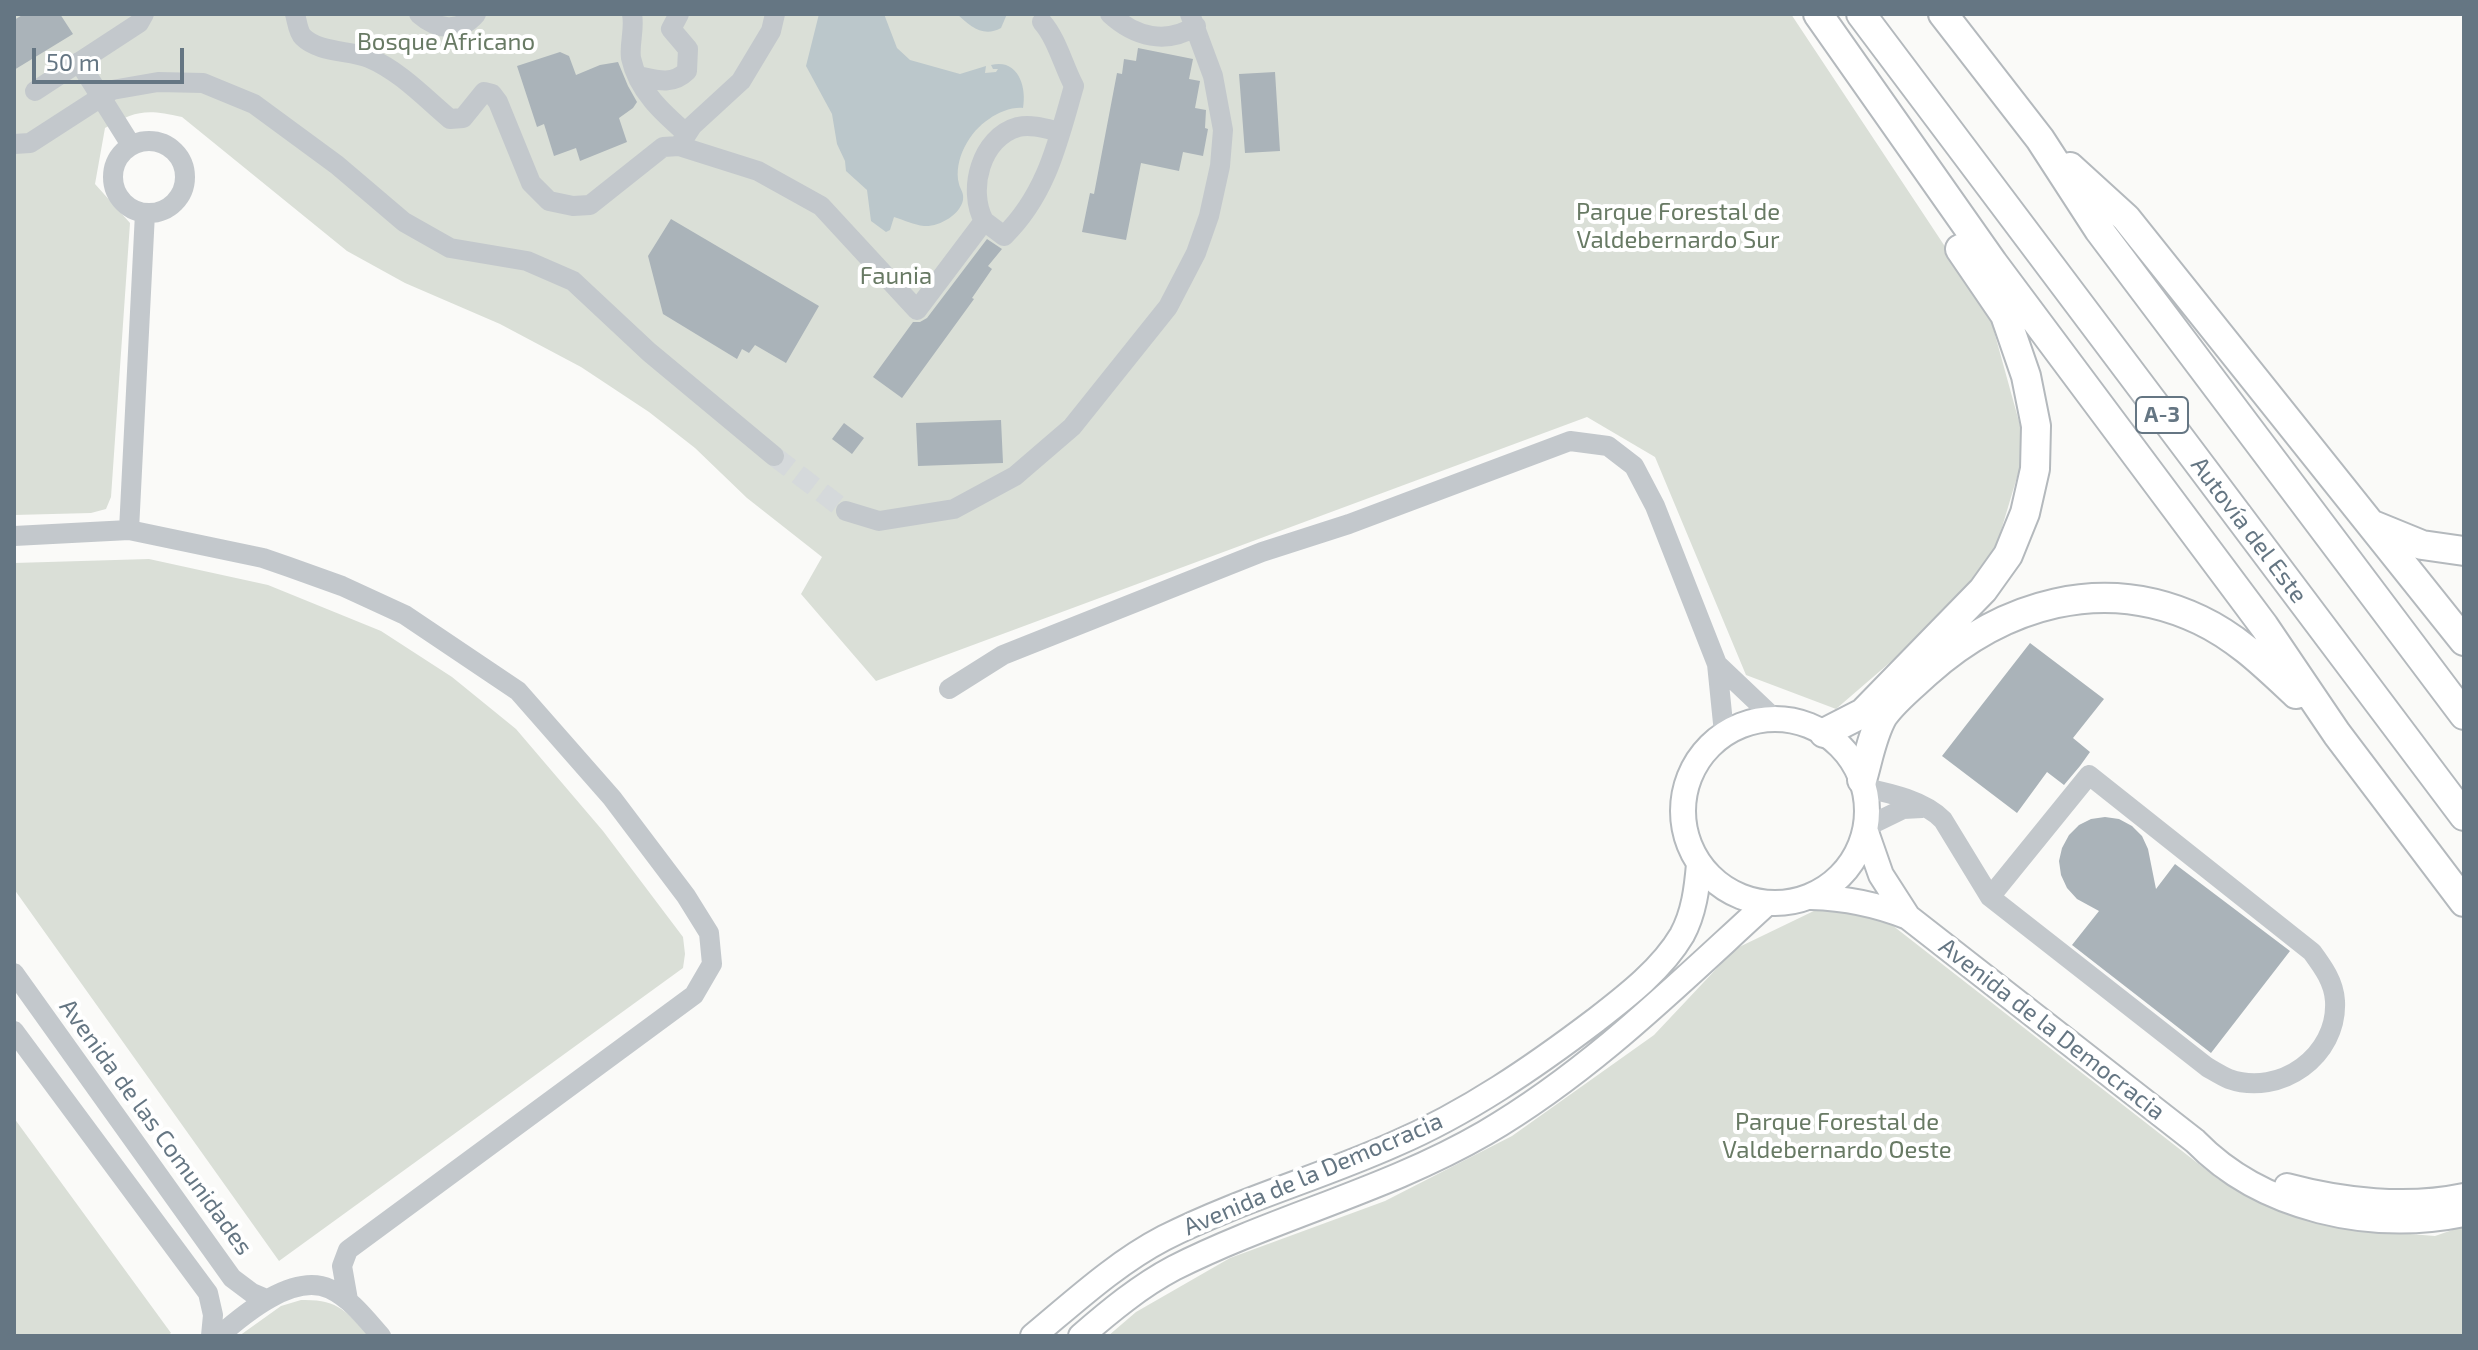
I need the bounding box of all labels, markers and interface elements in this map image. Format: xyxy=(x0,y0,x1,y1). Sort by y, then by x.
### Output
park label: Bosque Africano xyxy=(357,28,535,56)
scale bar xyxy=(36,32,188,82)
text: 50 m xyxy=(46,47,100,76)
park label: Parque Forestal de Valdebernardo Sur xyxy=(1576,198,1780,254)
park label: Faunia xyxy=(860,262,932,290)
road number: A-3 xyxy=(2136,397,2188,433)
street label: Autovía del Este xyxy=(2185,451,2313,609)
street label: Avenida de la Democracia xyxy=(1933,932,2171,1126)
street label: Avenida de las Comunidades xyxy=(53,993,259,1261)
street label: Avenida de la Democracia xyxy=(1179,1106,1447,1242)
park label: Parque Forestal de Valdebernardo Oeste xyxy=(1722,1108,1952,1164)

